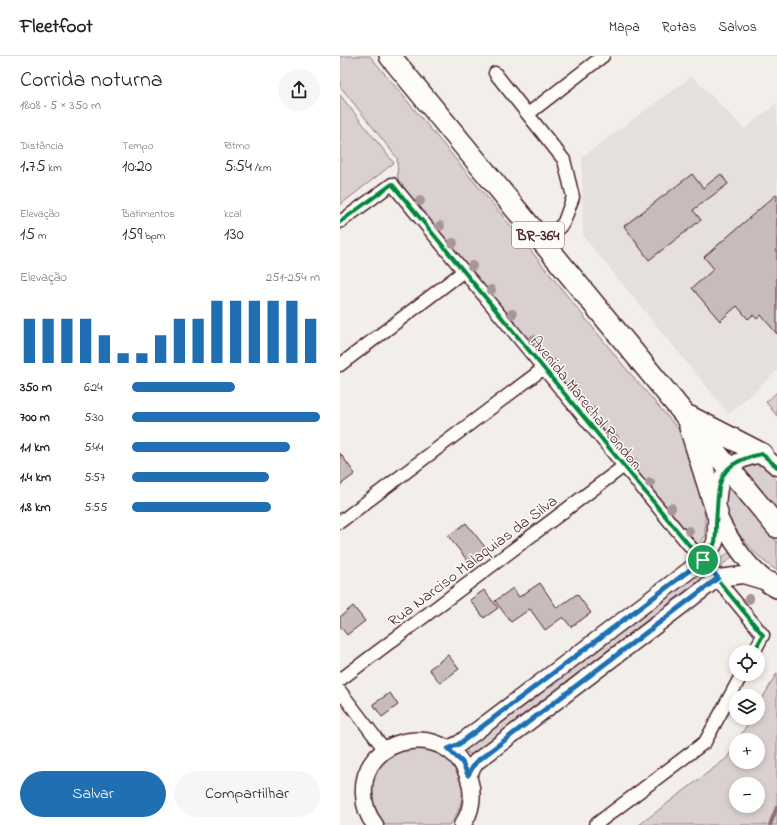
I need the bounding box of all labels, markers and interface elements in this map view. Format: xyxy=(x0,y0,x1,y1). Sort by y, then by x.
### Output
text: Fleetfoot xyxy=(20,14,93,41)
text: Mapa xyxy=(609,17,640,38)
text: Rotas xyxy=(662,17,696,38)
text: Salvos xyxy=(718,17,757,38)
text: Corrida noturna xyxy=(20,65,163,97)
button: share xyxy=(278,69,320,111)
text: 18:08 · 5 × 350 m xyxy=(20,96,101,115)
text: Distância xyxy=(20,138,64,154)
text: Tempo xyxy=(122,138,153,154)
text: Ritmo xyxy=(224,138,250,154)
text: 1.75 xyxy=(20,154,46,179)
text: 10:20 xyxy=(122,154,152,179)
text: 5:54 xyxy=(224,154,252,179)
text: km xyxy=(46,160,62,176)
text: /km xyxy=(252,160,271,176)
text: Elevação xyxy=(20,206,60,222)
text: Batimentos xyxy=(122,206,175,222)
text: kcal xyxy=(224,206,242,222)
text: 15 xyxy=(20,222,35,247)
text: 159 xyxy=(122,222,142,247)
text: 130 xyxy=(224,222,244,247)
road number: BR-364 xyxy=(512,222,564,248)
text: m xyxy=(35,228,46,244)
text: bpm xyxy=(142,228,165,244)
text: Elevação xyxy=(20,268,67,287)
text: 251–254 m xyxy=(266,268,320,287)
street label: Avenida Marechal Rondon xyxy=(524,331,647,476)
text: 350 m xyxy=(20,378,52,397)
text: 6:24 xyxy=(84,378,103,397)
text: 700 m xyxy=(20,408,50,427)
text: 5:30 xyxy=(84,408,104,427)
text: 1.1 km xyxy=(20,438,50,457)
text: 5:44 xyxy=(84,438,103,457)
text: 1.4 km xyxy=(20,468,51,487)
text: 5:57 xyxy=(84,468,105,487)
street label: Rua Narciso Malaquias da Silva xyxy=(383,490,563,633)
text: 1.8 km xyxy=(20,498,51,517)
text: 5:55 xyxy=(84,498,107,517)
pin xyxy=(686,543,720,577)
icon: arrive xyxy=(692,549,714,571)
map controls xyxy=(729,645,765,813)
button: locate xyxy=(729,645,765,681)
button: layers xyxy=(729,689,765,725)
button: + xyxy=(729,733,765,769)
button: Salvar xyxy=(20,771,166,817)
button: Compartilhar xyxy=(174,771,320,817)
button: − xyxy=(729,777,765,813)

